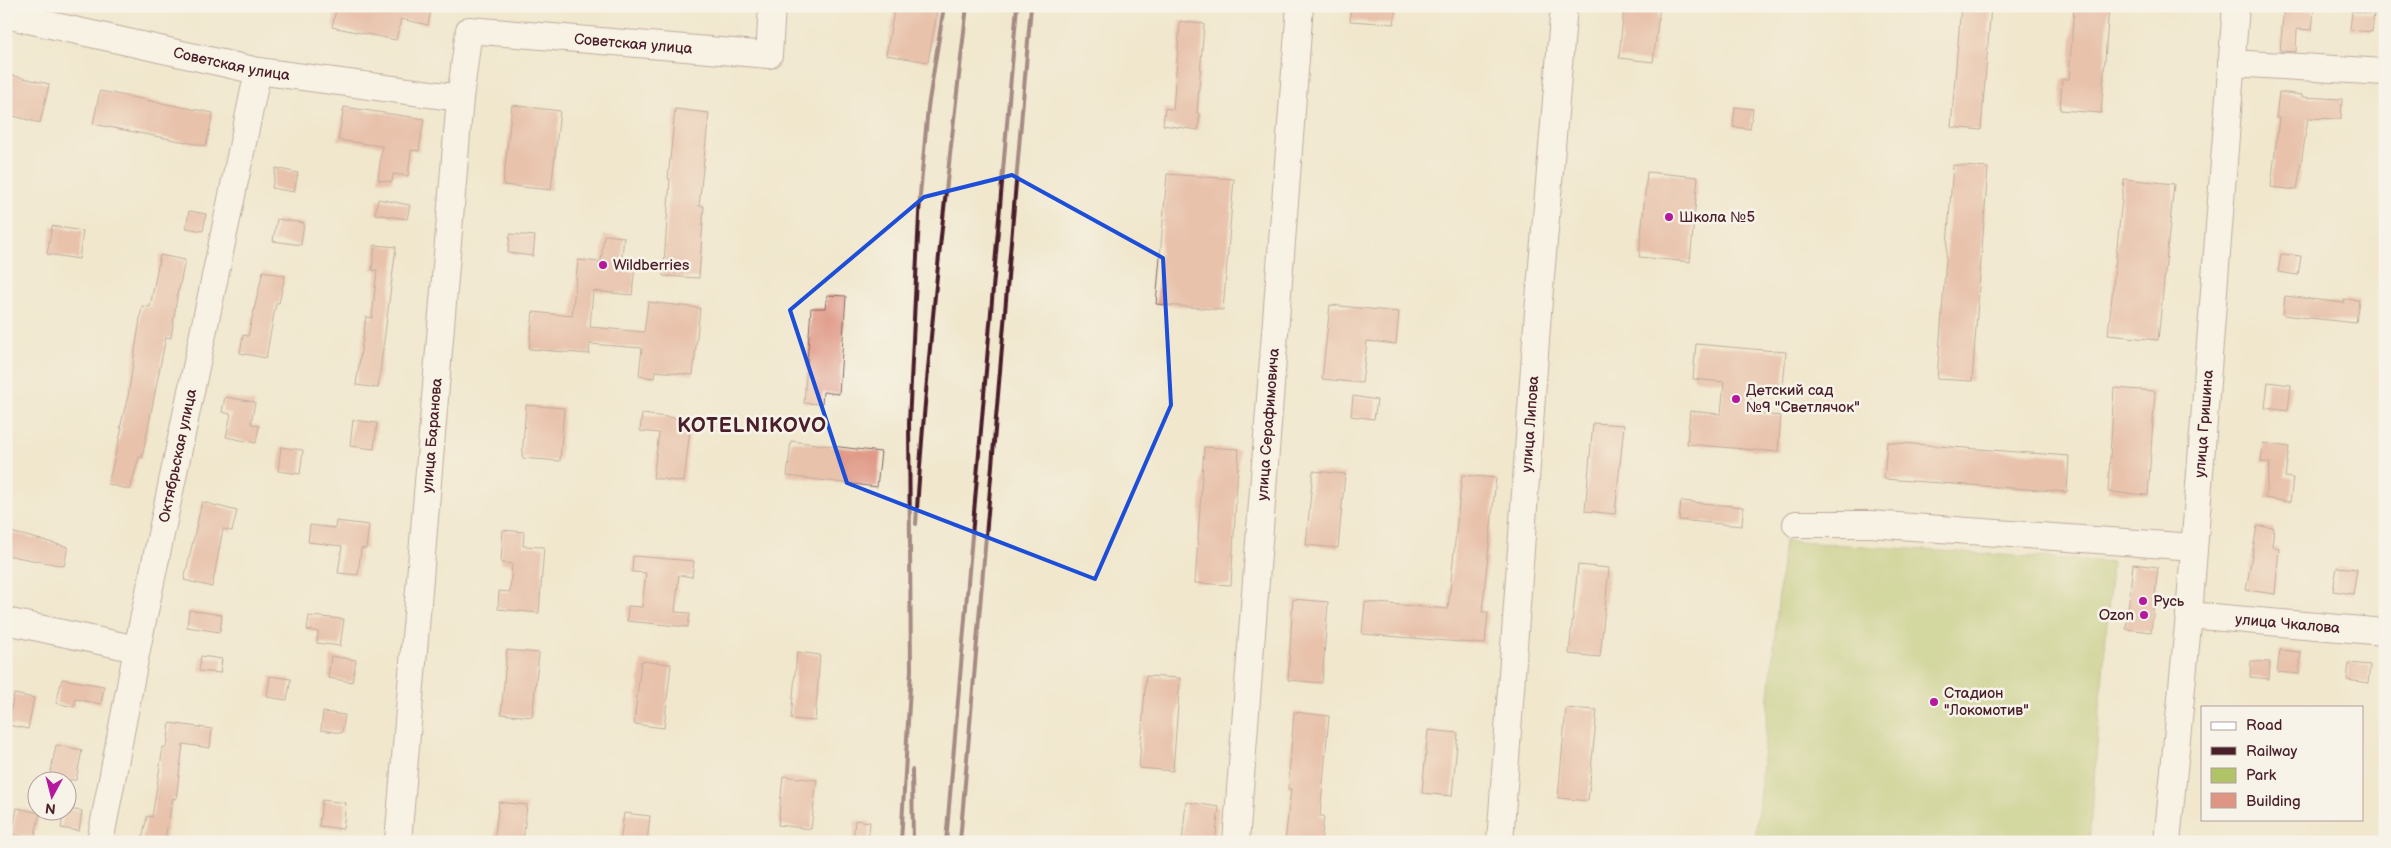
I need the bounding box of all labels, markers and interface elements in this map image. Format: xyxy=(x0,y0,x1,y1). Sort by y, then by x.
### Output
street label: Советская улица xyxy=(573,29,693,58)
street label: Советская улица xyxy=(171,43,291,85)
place label: Школа №5 xyxy=(1679,208,1755,227)
marker: Школа №5 xyxy=(1663,211,1675,223)
place label: Wildberries xyxy=(613,256,690,275)
marker: Wildberries xyxy=(597,259,609,271)
street label: улица Серафимовича xyxy=(1253,347,1283,501)
street label: улица Гришина xyxy=(2190,369,2217,478)
street label: улица Липова xyxy=(1517,375,1543,473)
street label: улица Баранова xyxy=(418,377,446,494)
place label: Детский сад №9 "Светлячок" xyxy=(1746,381,1860,417)
street label: Октябрьская улица xyxy=(154,387,201,524)
marker: Детский сад №9 "Светлячок" xyxy=(1730,393,1742,405)
district label: KOTELNIKOVO xyxy=(677,414,827,438)
place label: Русь xyxy=(2153,592,2185,611)
marker: Русь xyxy=(2137,595,2149,607)
place label: Ozon xyxy=(2099,606,2134,625)
marker: Ozon xyxy=(2138,609,2150,621)
street label: улица Чкалова xyxy=(2234,610,2341,638)
place label: Стадион "Локомотив" xyxy=(1944,684,2029,720)
marker: Стадион "Локомотив" xyxy=(1928,696,1940,708)
legend xyxy=(2201,706,2364,820)
text: Road xyxy=(2246,716,2282,735)
text: Railway xyxy=(2246,742,2297,761)
text: Park xyxy=(2246,766,2277,785)
north arrow xyxy=(28,770,78,820)
text: Building xyxy=(2246,792,2301,811)
text: N xyxy=(44,799,57,817)

